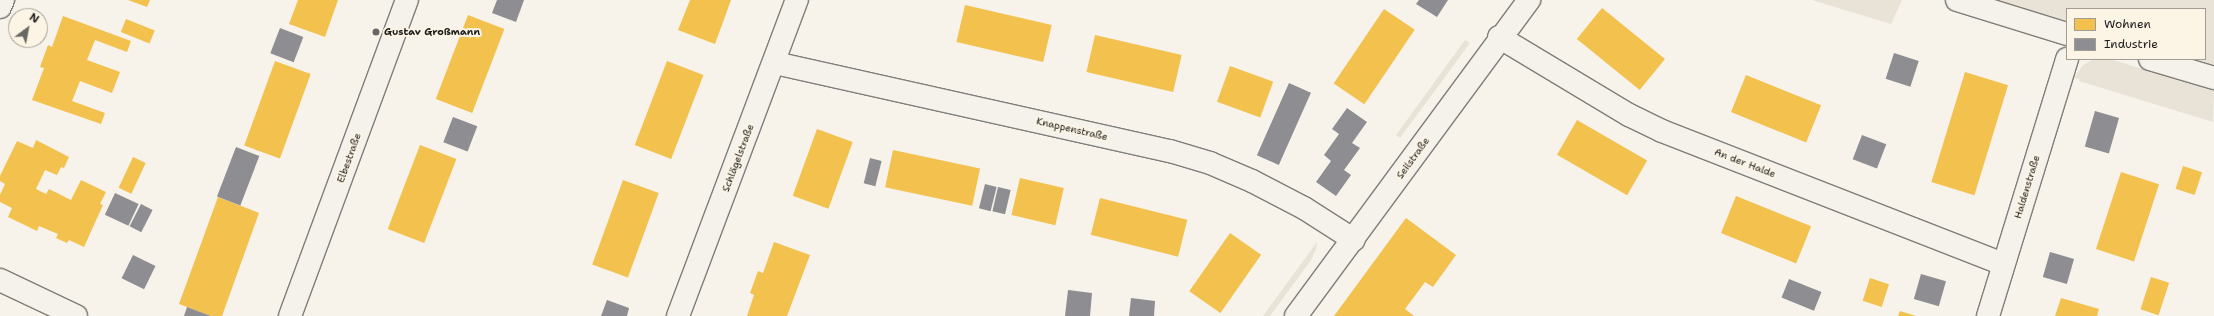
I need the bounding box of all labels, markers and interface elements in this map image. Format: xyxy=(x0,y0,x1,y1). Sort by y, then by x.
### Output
north arrow xyxy=(8,8,48,48)
legend xyxy=(2066,8,2206,60)
text: N xyxy=(26,10,42,27)
text: Wohnen xyxy=(2104,16,2151,32)
place label: Gustav Großmann xyxy=(384,26,480,38)
marker: Gustav Großmann xyxy=(371,27,381,37)
text: Industrie xyxy=(2104,36,2158,52)
street label: Knappenstraße xyxy=(1035,115,1109,143)
street label: Schlägelstraße xyxy=(720,122,756,194)
street label: Elbestraße xyxy=(334,131,364,185)
street label: Seilstraße xyxy=(1394,135,1432,181)
street label: An der Halde xyxy=(1713,146,1777,180)
street label: Haldenstraße xyxy=(2012,154,2042,220)

